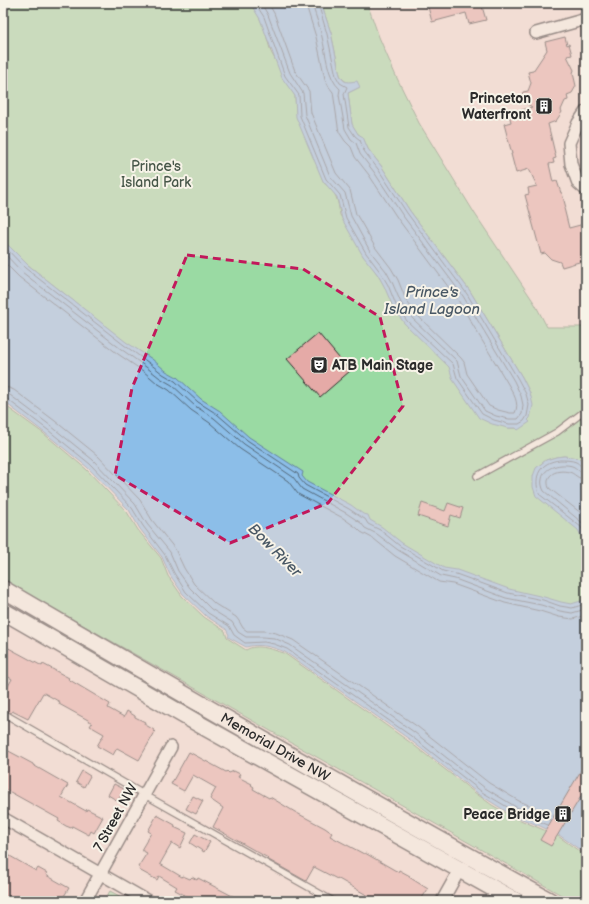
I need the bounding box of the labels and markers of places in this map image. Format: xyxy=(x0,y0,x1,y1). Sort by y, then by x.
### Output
place label: Princeton Waterfront xyxy=(462,90,531,123)
building icon: Princeton Waterfront xyxy=(534,96,554,116)
theatre icon: ATB Main Stage xyxy=(309,355,329,375)
place label: ATB Main Stage xyxy=(331,357,433,374)
building icon: Peace Bridge xyxy=(553,804,573,824)
place label: Peace Bridge xyxy=(463,806,550,823)

